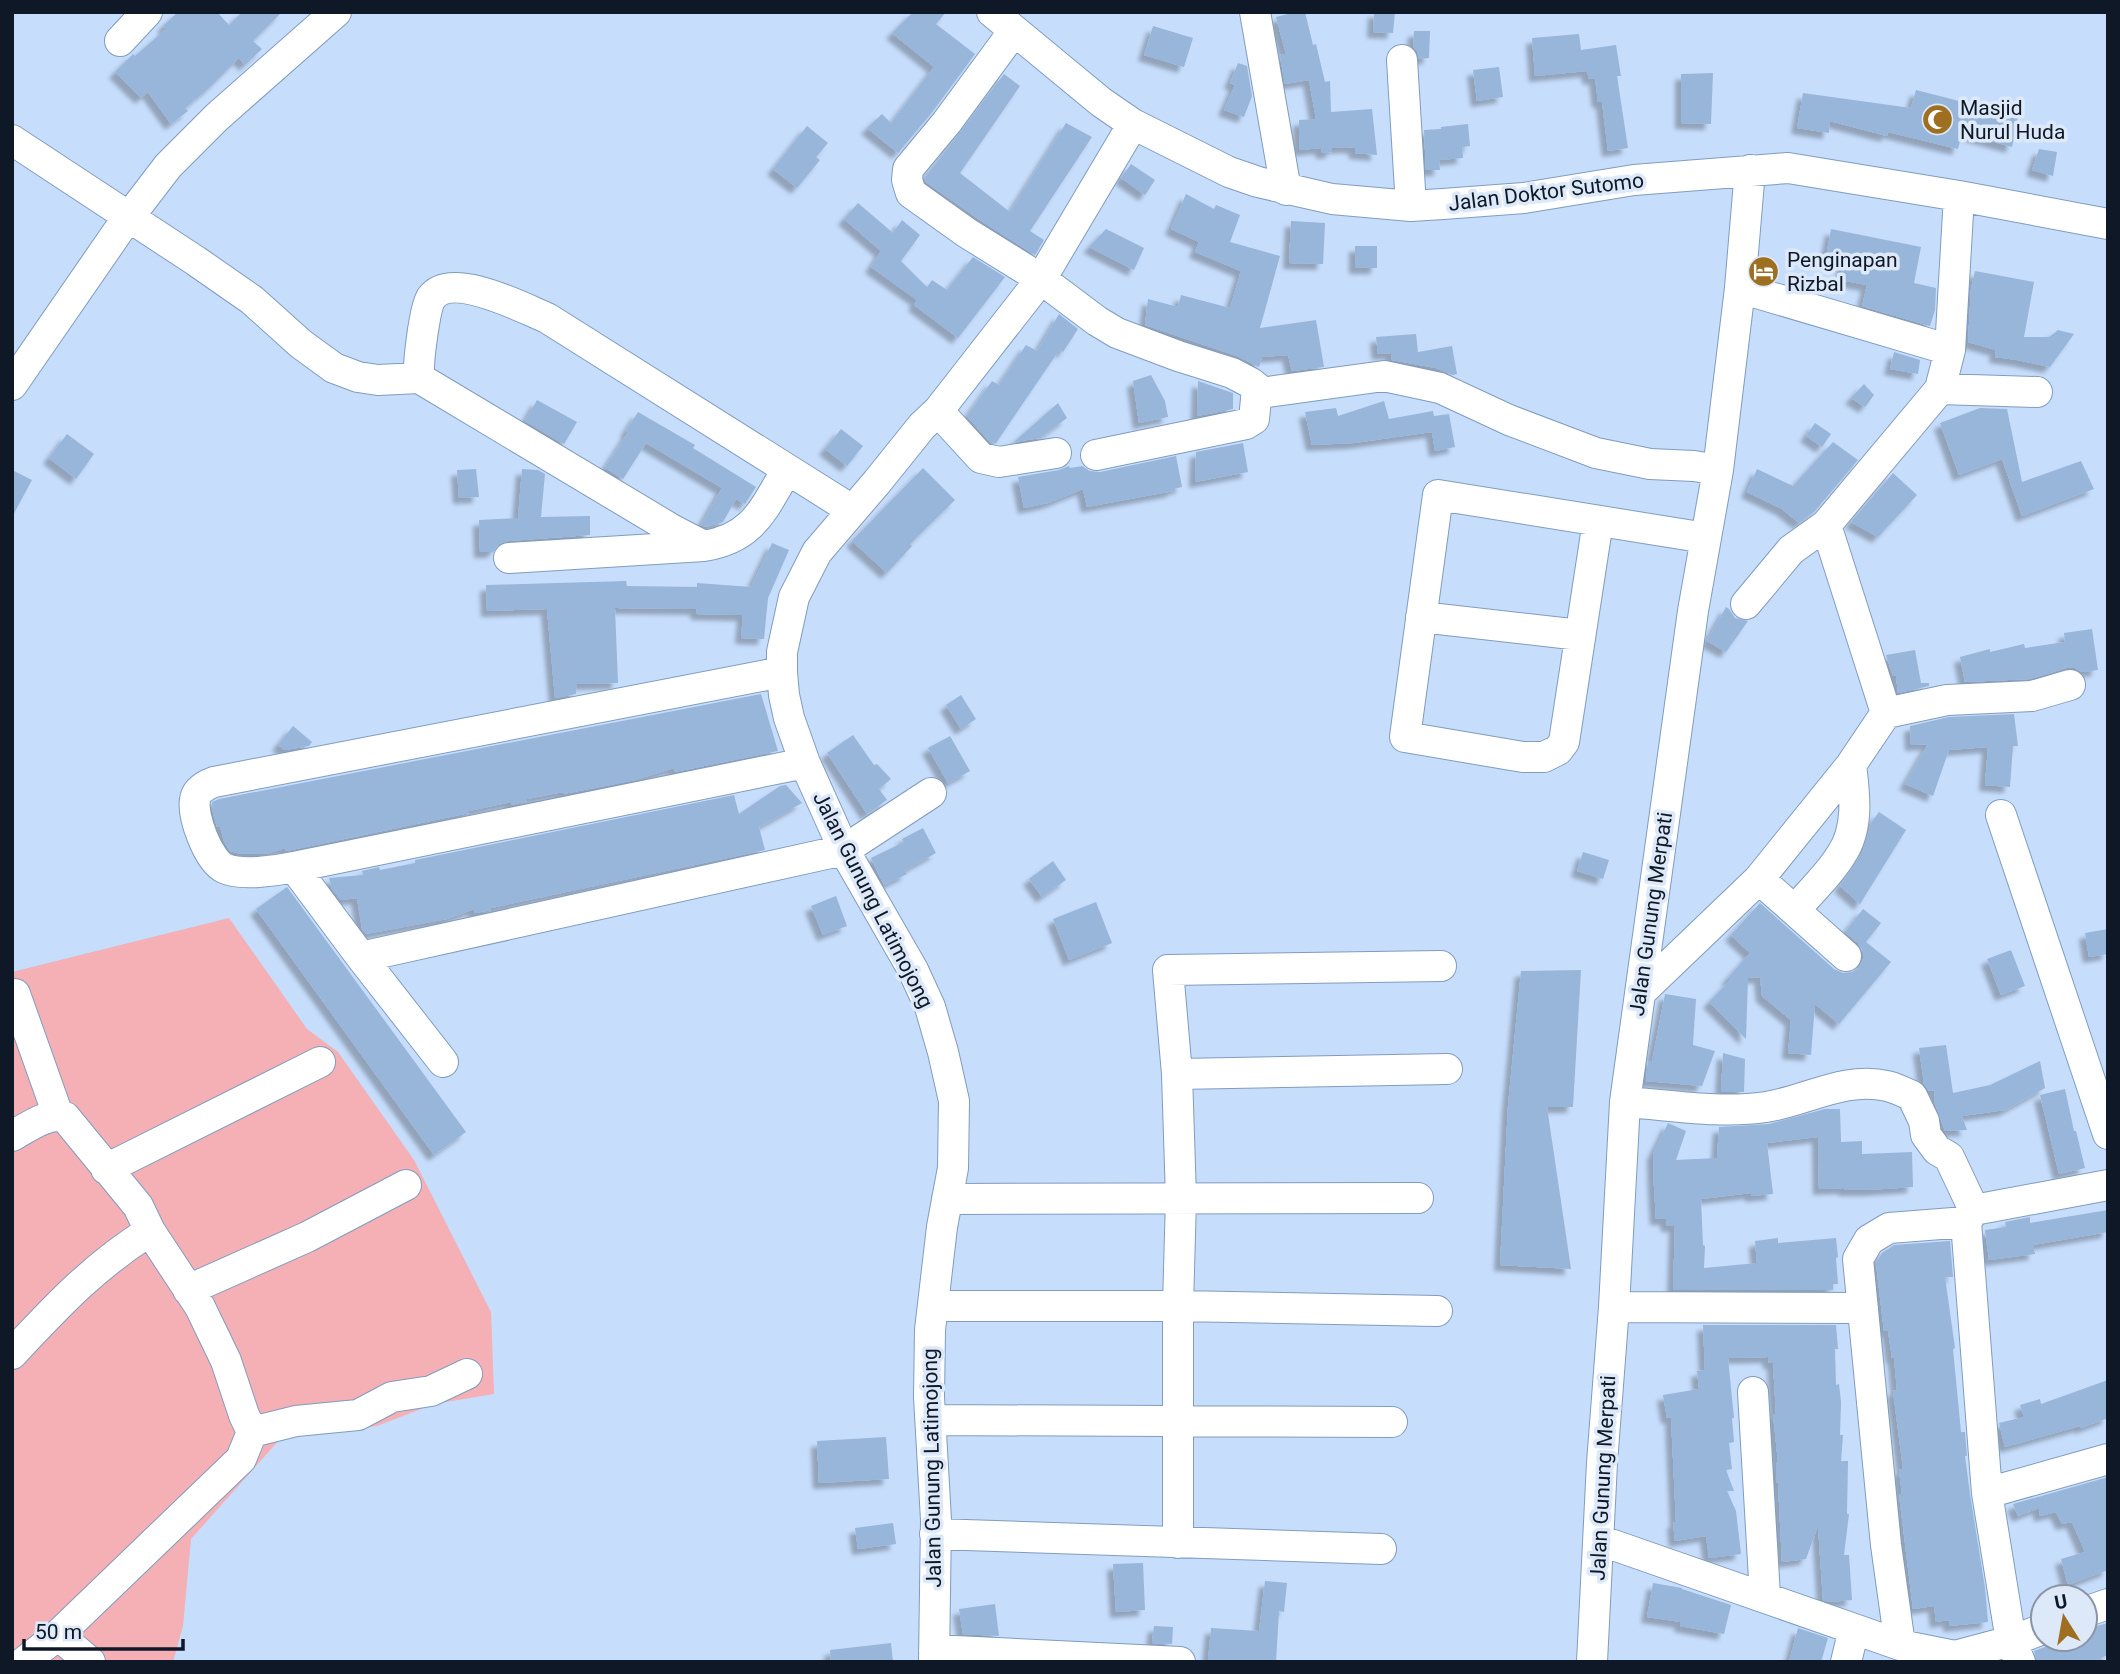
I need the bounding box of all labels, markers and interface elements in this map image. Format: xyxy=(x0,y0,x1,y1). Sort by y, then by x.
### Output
place label: Masjid Nurul Huda xyxy=(1960,96,2065,144)
mosque icon: Masjid Nurul Huda xyxy=(1920,103,1954,137)
street label: Jalan Doktor Sutomo xyxy=(1447,168,1645,216)
place label: Penginapan Rizbal xyxy=(1787,248,1898,296)
hotel icon: Penginapan Rizbal xyxy=(1747,255,1781,289)
street label: Jalan Gunung Latimojong xyxy=(808,788,938,1012)
street label: Jalan Gunung Merpati xyxy=(1625,810,1677,1018)
street label: Jalan Gunung Latimojong xyxy=(918,1348,946,1588)
street label: Jalan Gunung Merpati xyxy=(1586,1375,1620,1581)
north arrow xyxy=(2029,1583,2099,1653)
text: U xyxy=(2053,1589,2069,1614)
scale bar xyxy=(24,1608,184,1652)
text: 50 m xyxy=(35,1620,82,1644)

